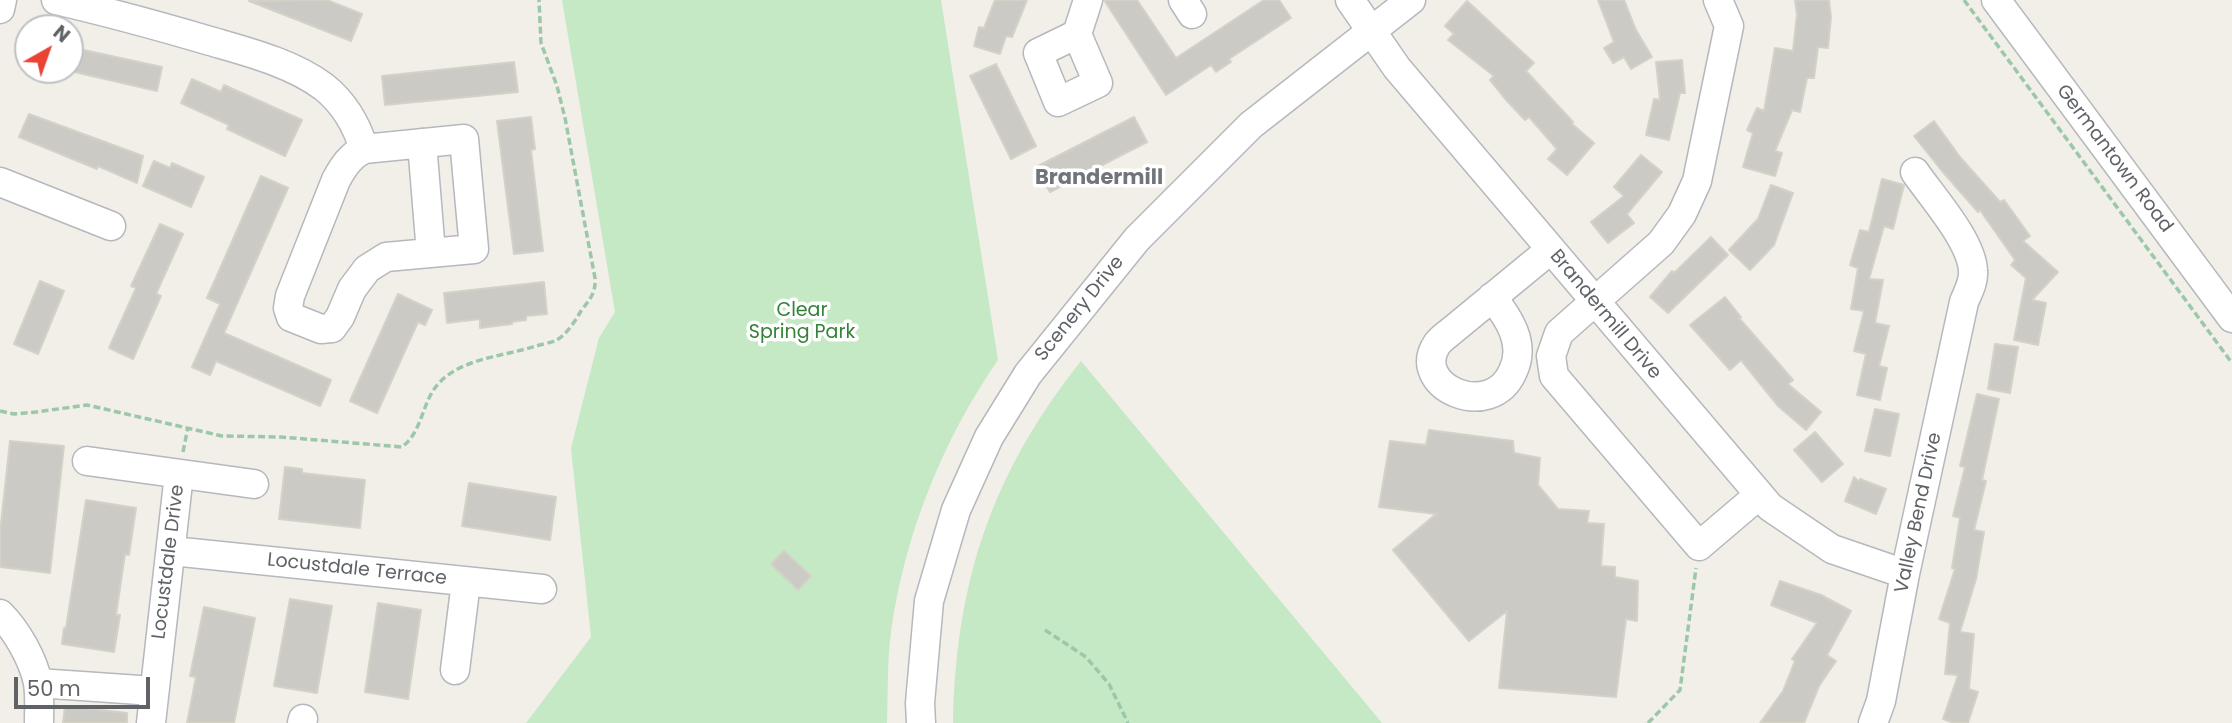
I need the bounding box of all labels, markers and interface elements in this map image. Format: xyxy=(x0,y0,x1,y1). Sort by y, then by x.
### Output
north arrow xyxy=(14,14,84,84)
text: N xyxy=(47,19,76,49)
street label: Germantown Road xyxy=(2051,80,2177,238)
district label: Brandermill xyxy=(1035,166,1163,192)
street label: Brandermill Drive xyxy=(1544,246,1666,384)
street label: Scenery Drive xyxy=(1031,252,1129,366)
park label: Clear Spring Park xyxy=(749,300,855,344)
street label: Valley Bend Drive xyxy=(1891,431,1947,595)
street label: Locustdale Drive xyxy=(148,483,190,641)
street label: Locustdale Terrace xyxy=(266,549,448,591)
scale bar xyxy=(18,664,154,708)
text: 50 m xyxy=(27,674,81,703)

